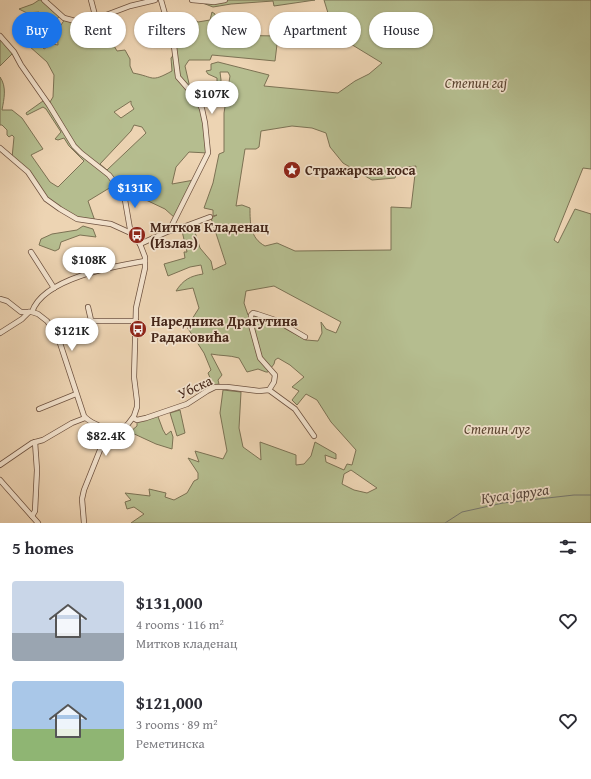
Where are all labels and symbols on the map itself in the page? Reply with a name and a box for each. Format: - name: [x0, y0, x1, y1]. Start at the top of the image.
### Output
- park label: Степин гај: [445, 73, 508, 93]
- pin: $107K: [184, 81, 240, 115]
- place icon: Стражарска коса: [282, 160, 302, 180]
- place label: Стражарска коса: [305, 160, 417, 180]
- pin: $131K: [107, 175, 163, 209]
- place label: Митков Кладенац (Излаз): [150, 217, 269, 253]
- bus stop icon: Митков Кладенац (Излаз): [127, 225, 147, 245]
- pin: $108K: [61, 247, 117, 281]
- place label: Наредника Драгутина Радаковића: [151, 311, 298, 347]
- pin: $121K: [44, 318, 100, 352]
- bus stop icon: Наредника Драгутина Радаковића: [128, 319, 148, 339]
- street label: Убска: [175, 370, 216, 404]
- park label: Степин луг: [464, 419, 530, 439]
- pin: $82.4K: [73, 423, 139, 457]
- water label: Куса јаруга: [480, 478, 550, 509]

